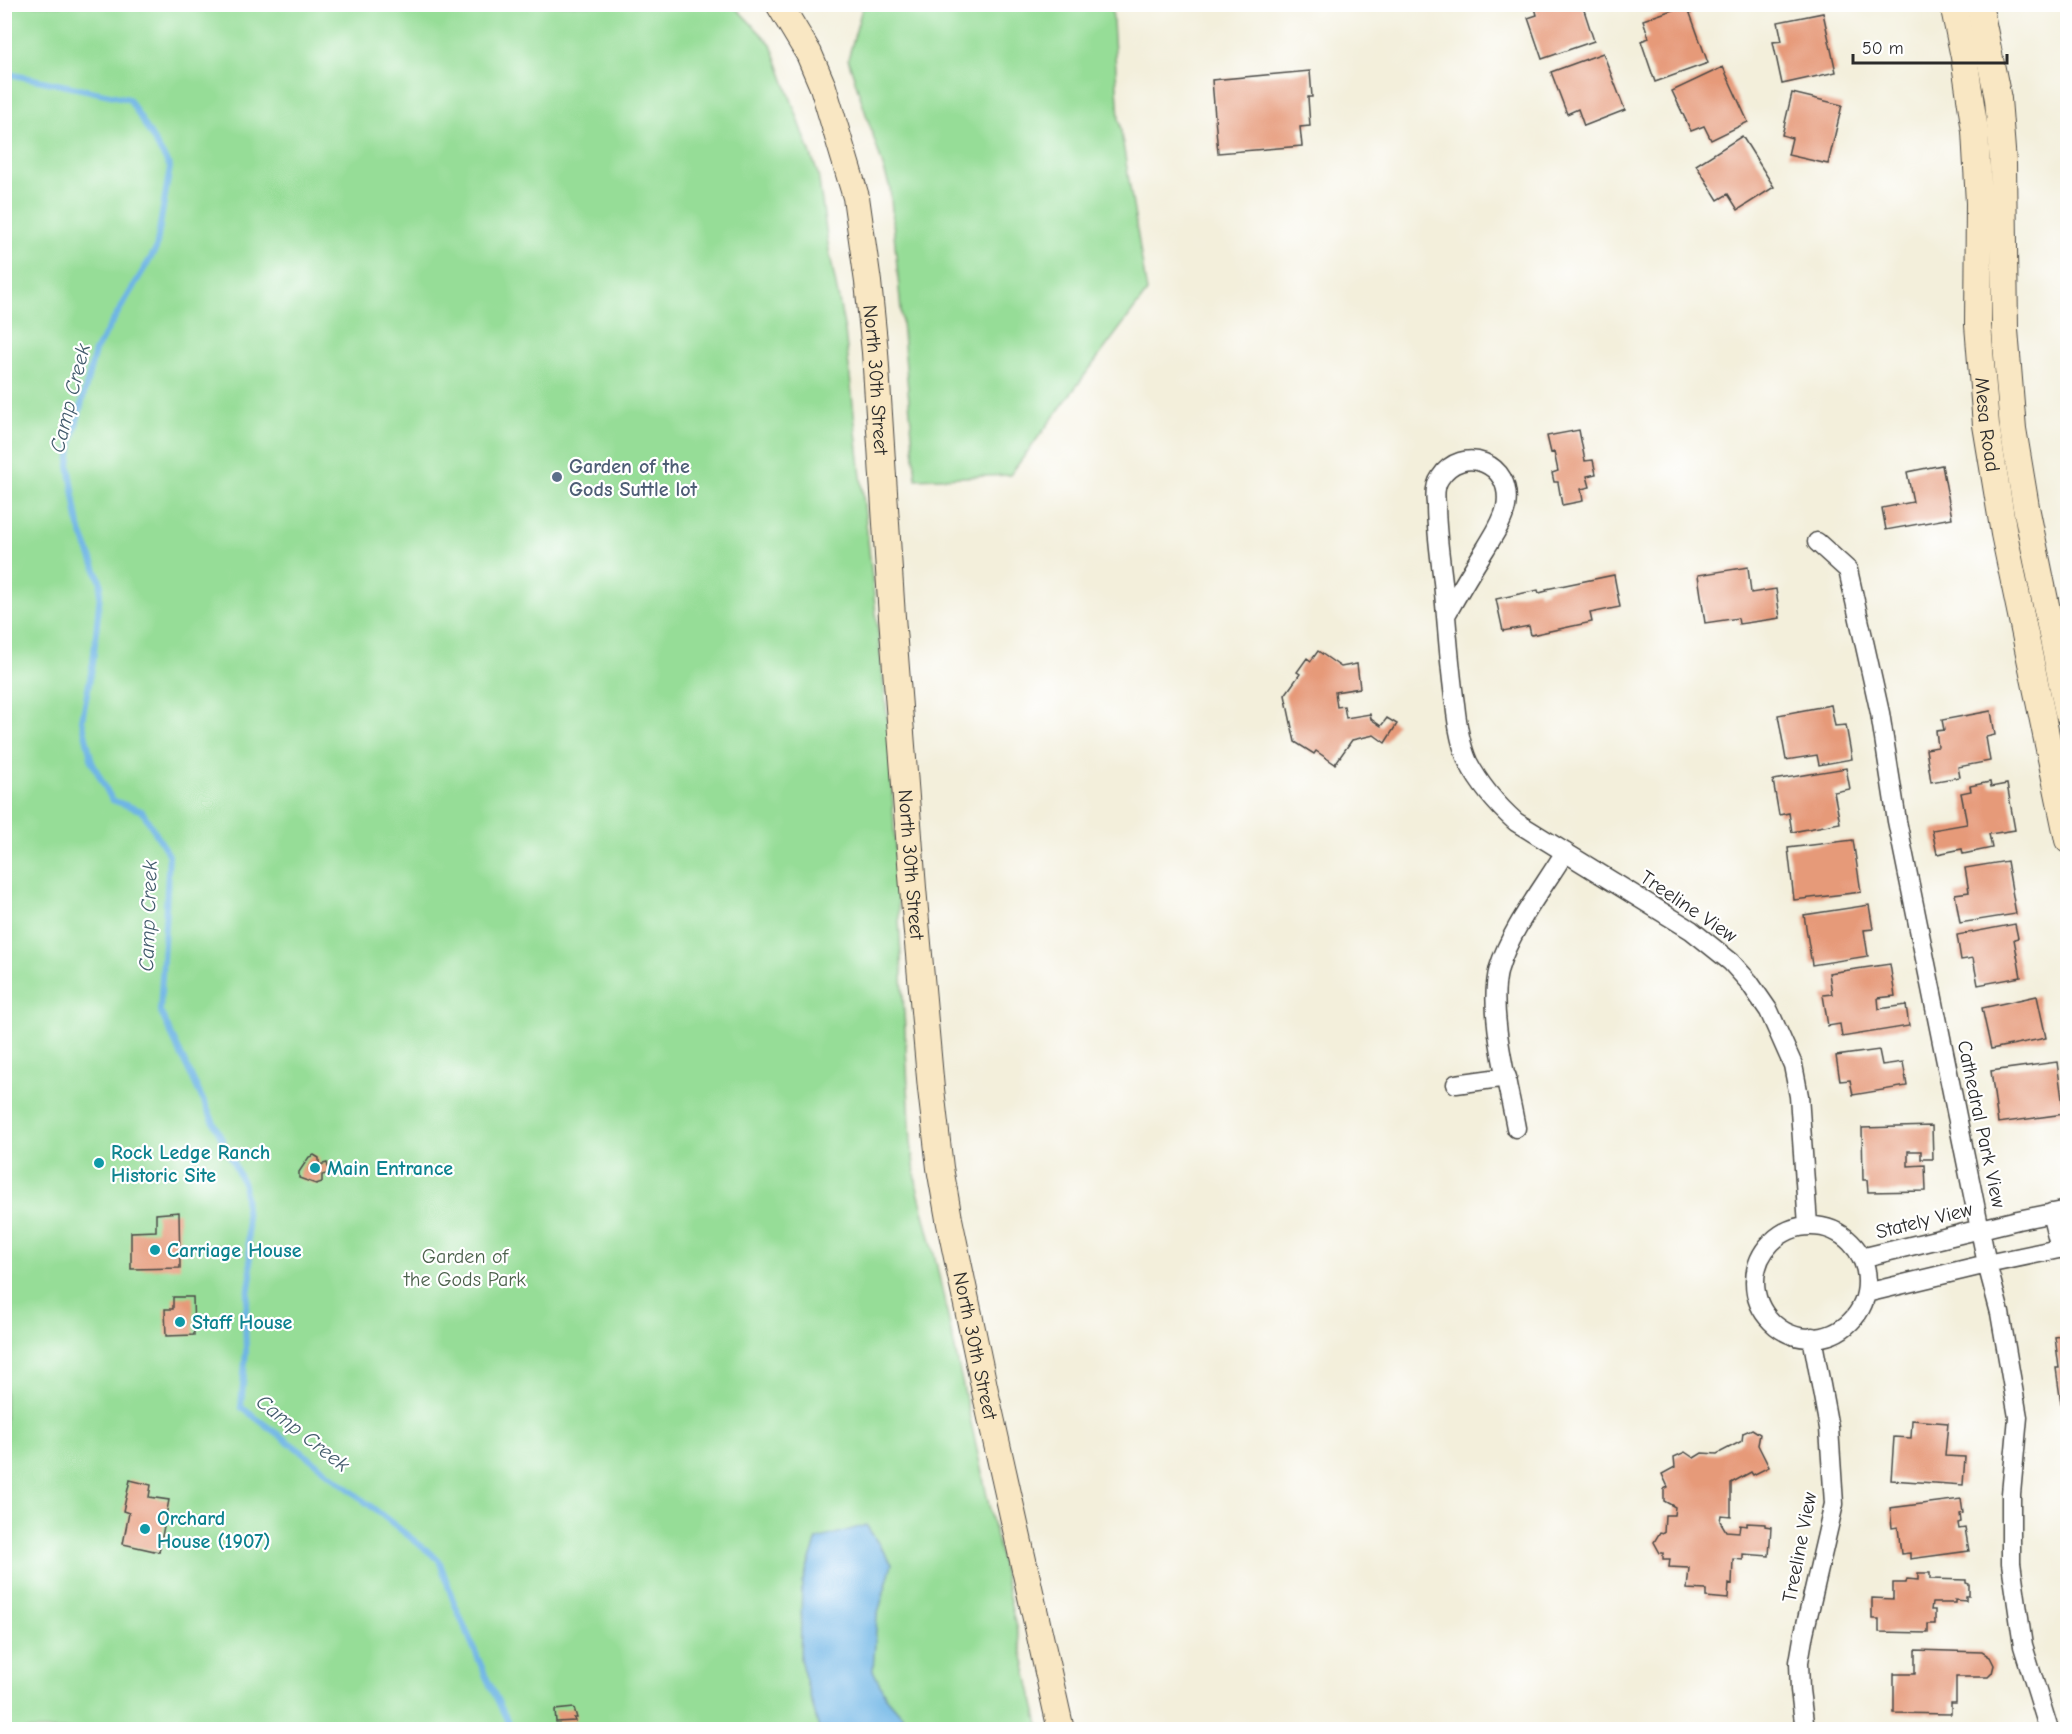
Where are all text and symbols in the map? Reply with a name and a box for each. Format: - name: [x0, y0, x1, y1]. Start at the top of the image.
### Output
- scale bar: [1853, 27, 2008, 65]
- text: 50 m: [1862, 38, 1904, 59]
- street label: North 30th Street: [858, 304, 893, 457]
- water label: Camp Creek: [45, 340, 95, 455]
- street label: Mesa Road: [1970, 376, 2005, 474]
- place label: Garden of the Gods Suttle lot: [569, 455, 698, 501]
- marker: Garden of the Gods Suttle lot: [550, 470, 564, 484]
- street label: North 30th Street: [893, 789, 929, 942]
- water label: Camp Creek: [134, 859, 162, 972]
- street label: Treeline View: [1636, 866, 1742, 947]
- street label: Cathedral Park View: [1953, 1038, 2011, 1210]
- place label: Rock Ledge Ranch Historic Site: [111, 1141, 270, 1187]
- marker: Rock Ledge Ranch Historic Site: [92, 1156, 106, 1170]
- place label: Main Entrance: [327, 1157, 453, 1180]
- marker: Main Entrance: [308, 1161, 322, 1175]
- street label: Stately View: [1873, 1197, 1975, 1244]
- place label: Carriage House: [167, 1239, 302, 1262]
- marker: Carriage House: [148, 1243, 162, 1257]
- park label: Garden of the Gods Park: [403, 1245, 526, 1291]
- street label: North 30th Street: [948, 1270, 1002, 1423]
- place label: Staff House: [192, 1311, 293, 1334]
- marker: Staff House: [173, 1315, 187, 1329]
- water label: Camp Creek: [252, 1389, 355, 1477]
- street label: Treeline View: [1778, 1490, 1821, 1604]
- place label: Orchard House (1907): [157, 1507, 270, 1553]
- marker: Orchard House (1907): [138, 1522, 152, 1536]

